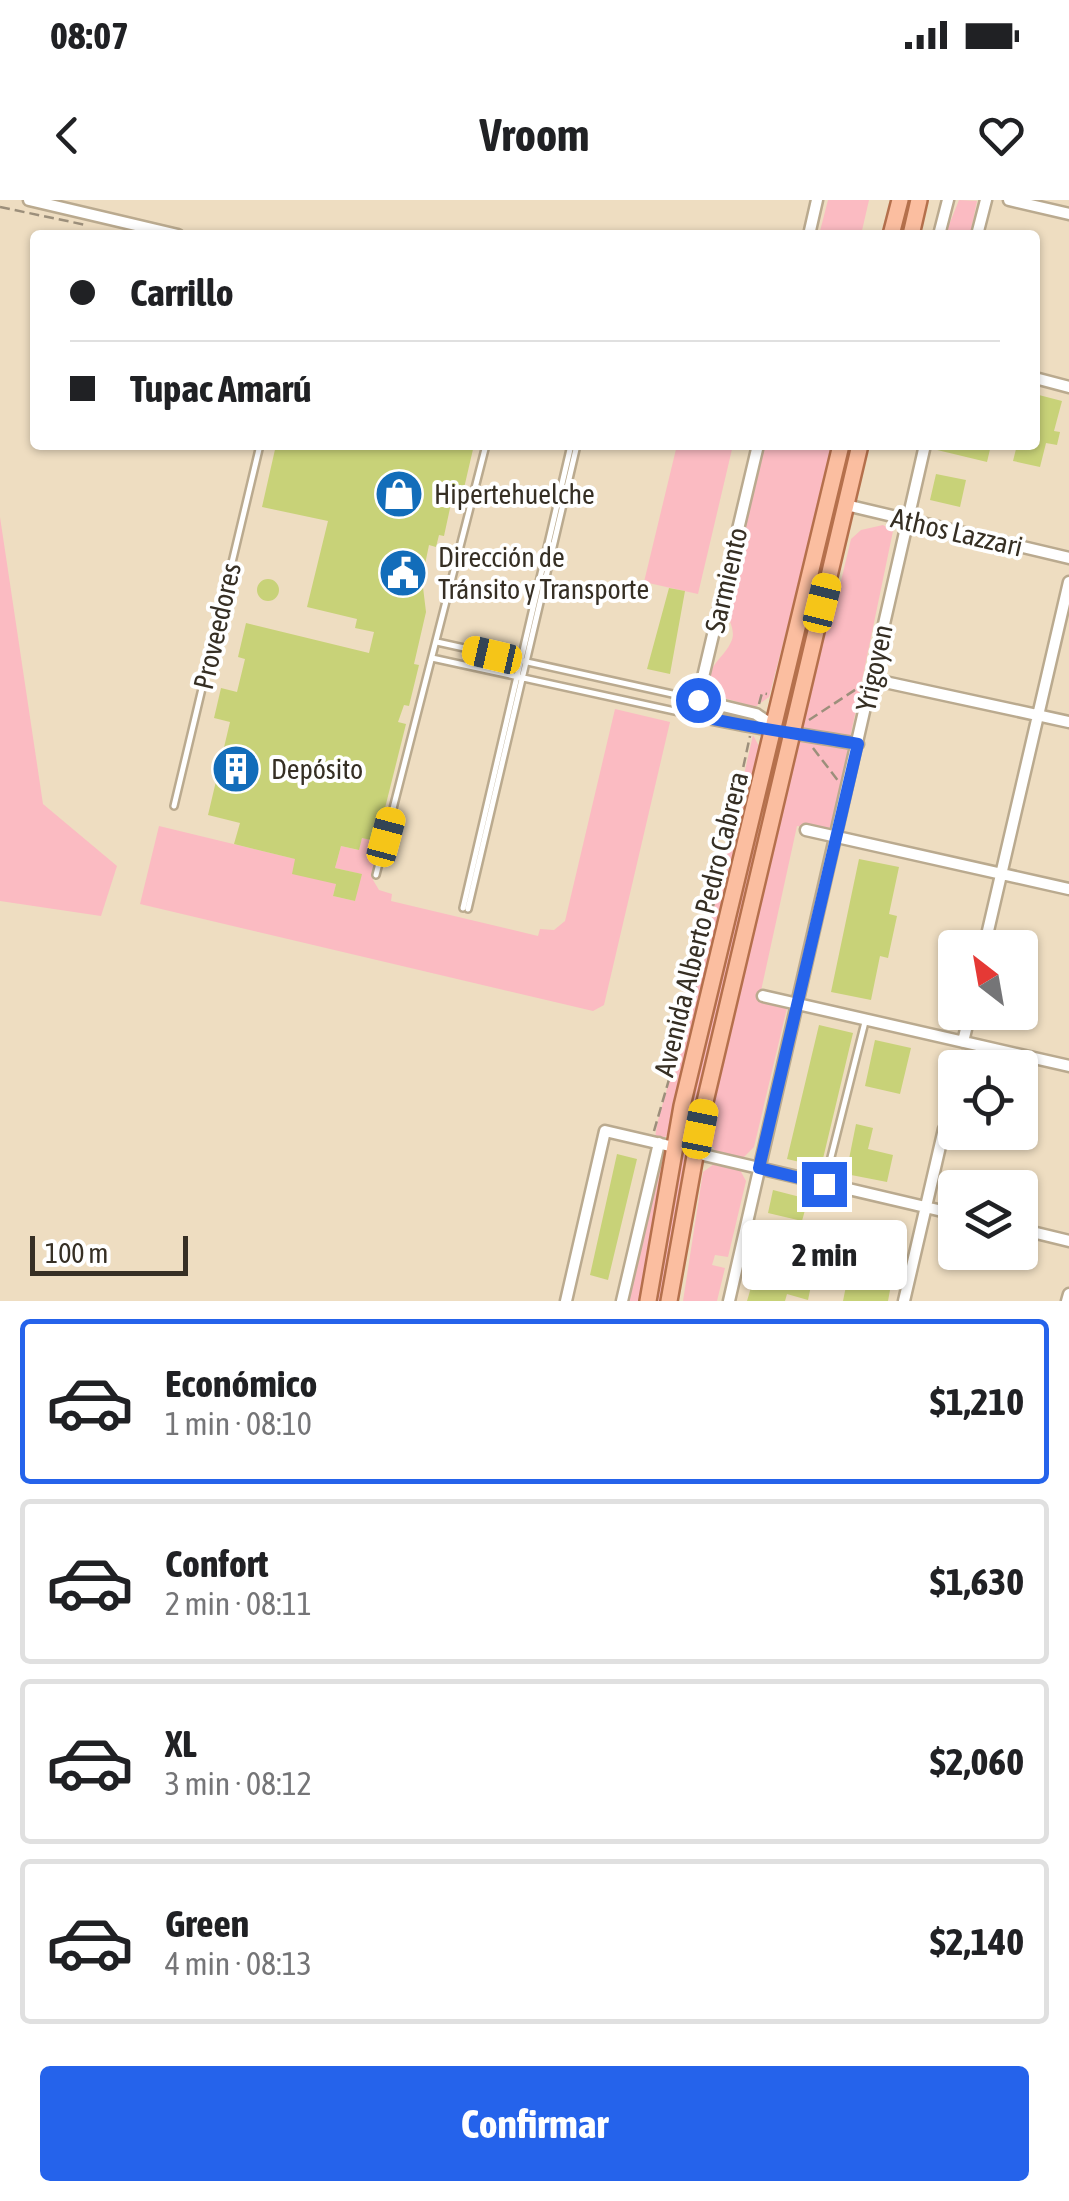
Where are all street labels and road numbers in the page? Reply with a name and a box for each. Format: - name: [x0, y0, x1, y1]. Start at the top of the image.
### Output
- street label: Athos Lazzari: [888, 501, 1026, 563]
- street label: Sarmiento: [698, 524, 754, 636]
- street label: Proveedores: [187, 560, 247, 692]
- street label: Yrigoyen: [849, 622, 899, 714]
- street label: Avenida Alberto Pedro Cabrera: [648, 768, 754, 1080]

